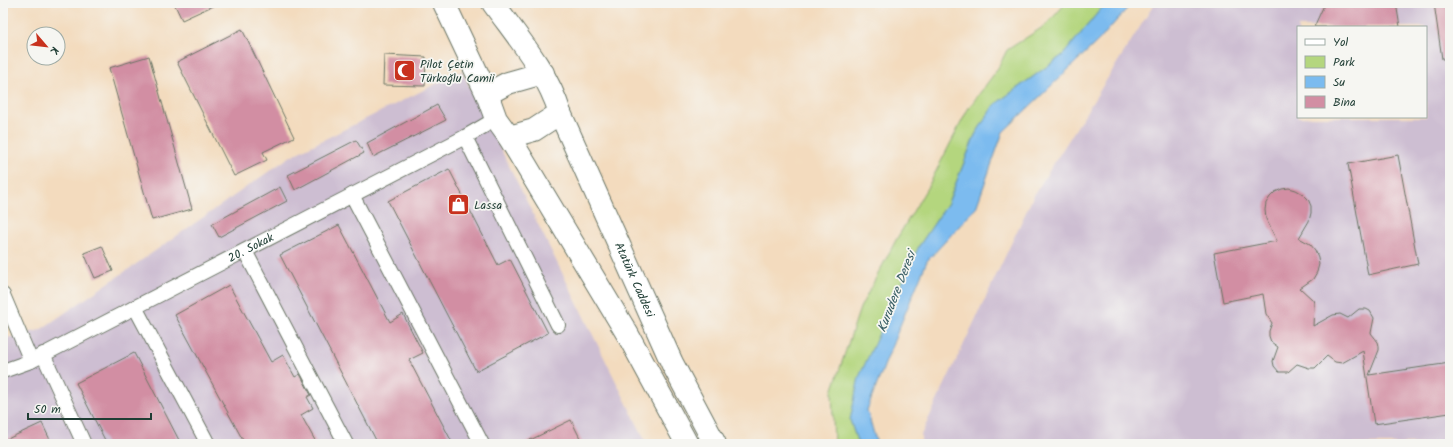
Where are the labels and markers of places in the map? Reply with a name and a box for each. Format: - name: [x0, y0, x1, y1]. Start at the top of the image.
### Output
- place label: Pilot Çetin Türkoğlu Camii: [420, 55, 496, 88]
- mosque icon: Pilot Çetin Türkoğlu Camii: [391, 58, 417, 84]
- shop icon: Lassa: [445, 192, 471, 218]
- place label: Lassa: [474, 196, 502, 215]

